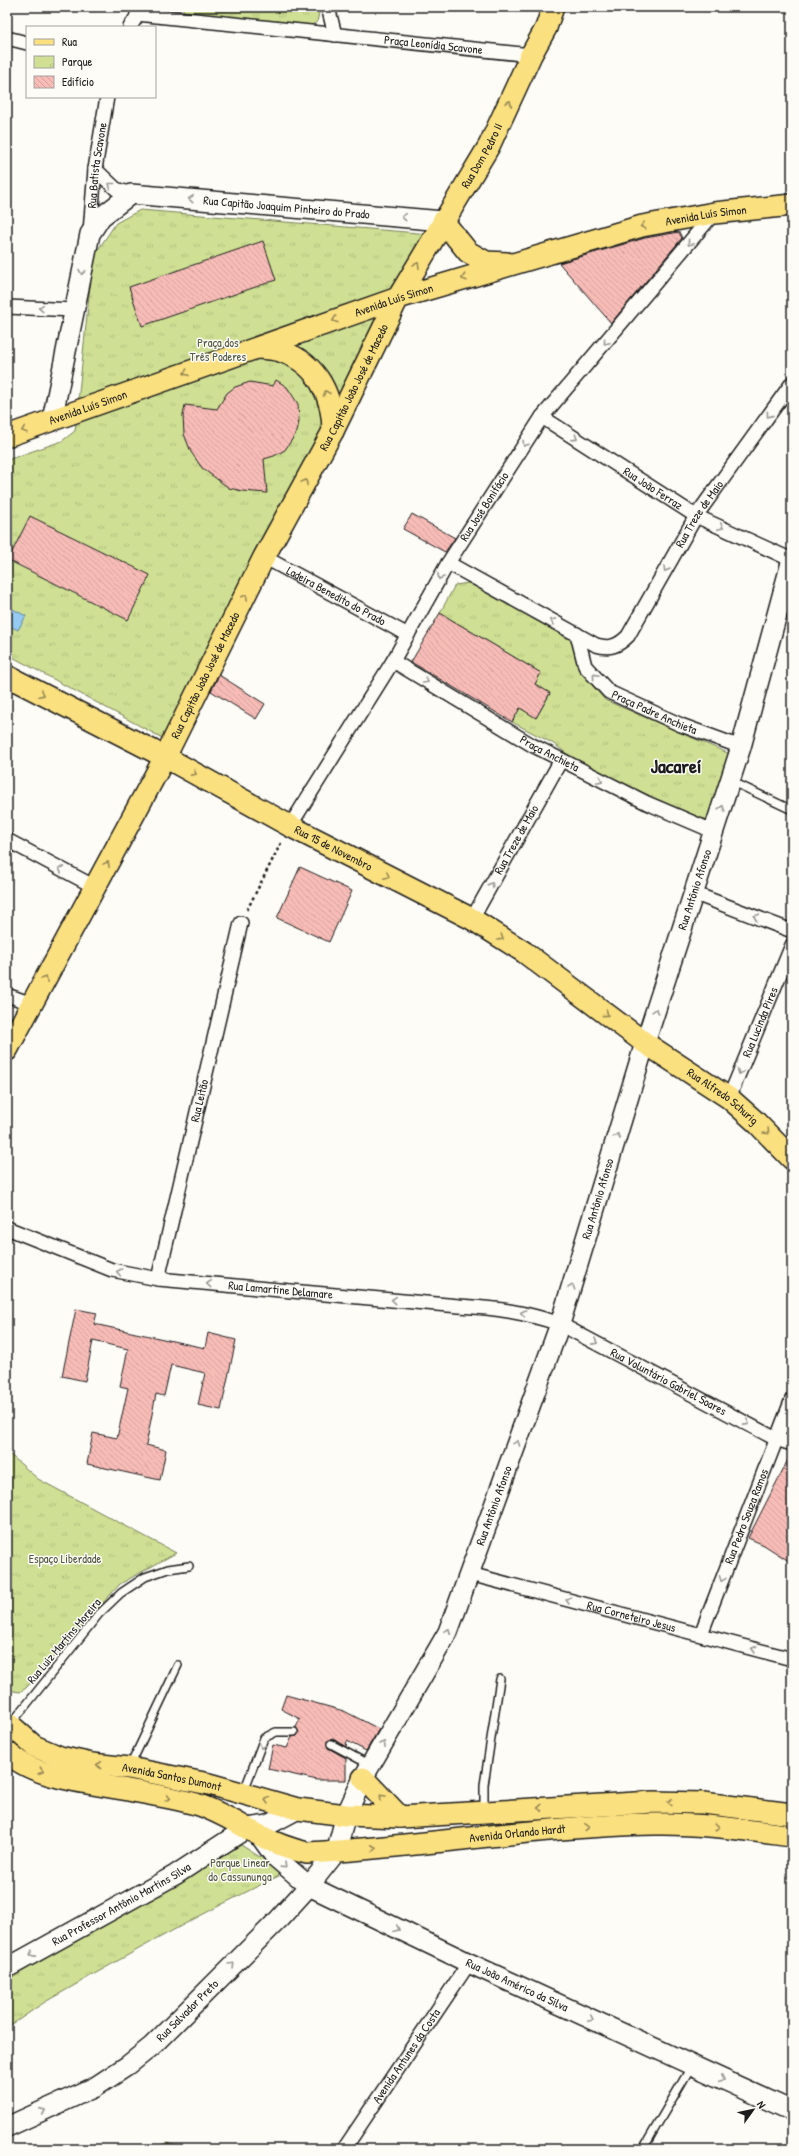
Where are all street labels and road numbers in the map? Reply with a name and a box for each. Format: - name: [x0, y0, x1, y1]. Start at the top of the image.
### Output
- street label: Praça Leonídia Scavone: [383, 31, 484, 58]
- street label: Rua Dom Pedro II: [457, 120, 506, 191]
- street label: Rua Batista Scavone: [83, 121, 111, 209]
- street label: Rua Capitão Joaquim Pinheiro do Prado: [203, 191, 371, 223]
- street label: Avenida Luís Simon: [664, 201, 747, 230]
- street label: Avenida Luís Simon: [352, 279, 435, 321]
- street label: Rua Capitão João José de Macedo: [315, 321, 392, 454]
- street label: Avenida Luís Simon: [47, 385, 129, 429]
- street label: Rua João Ferraz: [620, 462, 686, 513]
- street label: Rua José Bonifácio: [455, 468, 513, 544]
- street label: Rua Treze de Maio: [671, 476, 727, 550]
- street label: Ladeira Benedito do Prado: [284, 562, 389, 630]
- street label: Rua Capitão João José de Macedo: [166, 609, 244, 741]
- street label: Praça Padre Anchieta: [609, 685, 700, 738]
- street label: Praça Anchieta: [517, 731, 583, 776]
- street label: Rua Treze de Maio: [490, 801, 542, 877]
- street label: Rua 15 de Novembro: [292, 821, 376, 875]
- street label: Rua Antônio Afonso: [673, 847, 715, 932]
- street label: Rua Lucinda Pires: [738, 984, 782, 1060]
- street label: Rua Alfredo Schurig: [684, 1064, 762, 1128]
- street label: Rua Leitão: [186, 1077, 212, 1124]
- street label: Rua Antônio Afonso: [577, 1156, 618, 1241]
- street label: Rua Lamartine Delamare: [228, 1276, 334, 1303]
- street label: Rua Voluntário Gabriel Soares: [608, 1343, 730, 1419]
- street label: Rua Antônio Afonso: [471, 1463, 516, 1548]
- street label: Rua Pedro Souza Ramos: [720, 1466, 772, 1566]
- street label: Rua Luiz Martins Moreira: [23, 1594, 105, 1687]
- street label: Rua Corneteiro Jesus: [585, 1596, 678, 1636]
- street label: Avenida Santos Dumont: [121, 1758, 224, 1795]
- street label: Avenida Orlando Hardt: [468, 1820, 567, 1846]
- street label: Rua Professor Antônio Martins Silva: [49, 1858, 194, 1950]
- street label: Rua João Américo da Silva: [463, 1954, 572, 2016]
- street label: Rua Salvador Preto: [152, 1975, 222, 2045]
- street label: Avenida Antunes da Costa: [368, 2005, 444, 2106]

